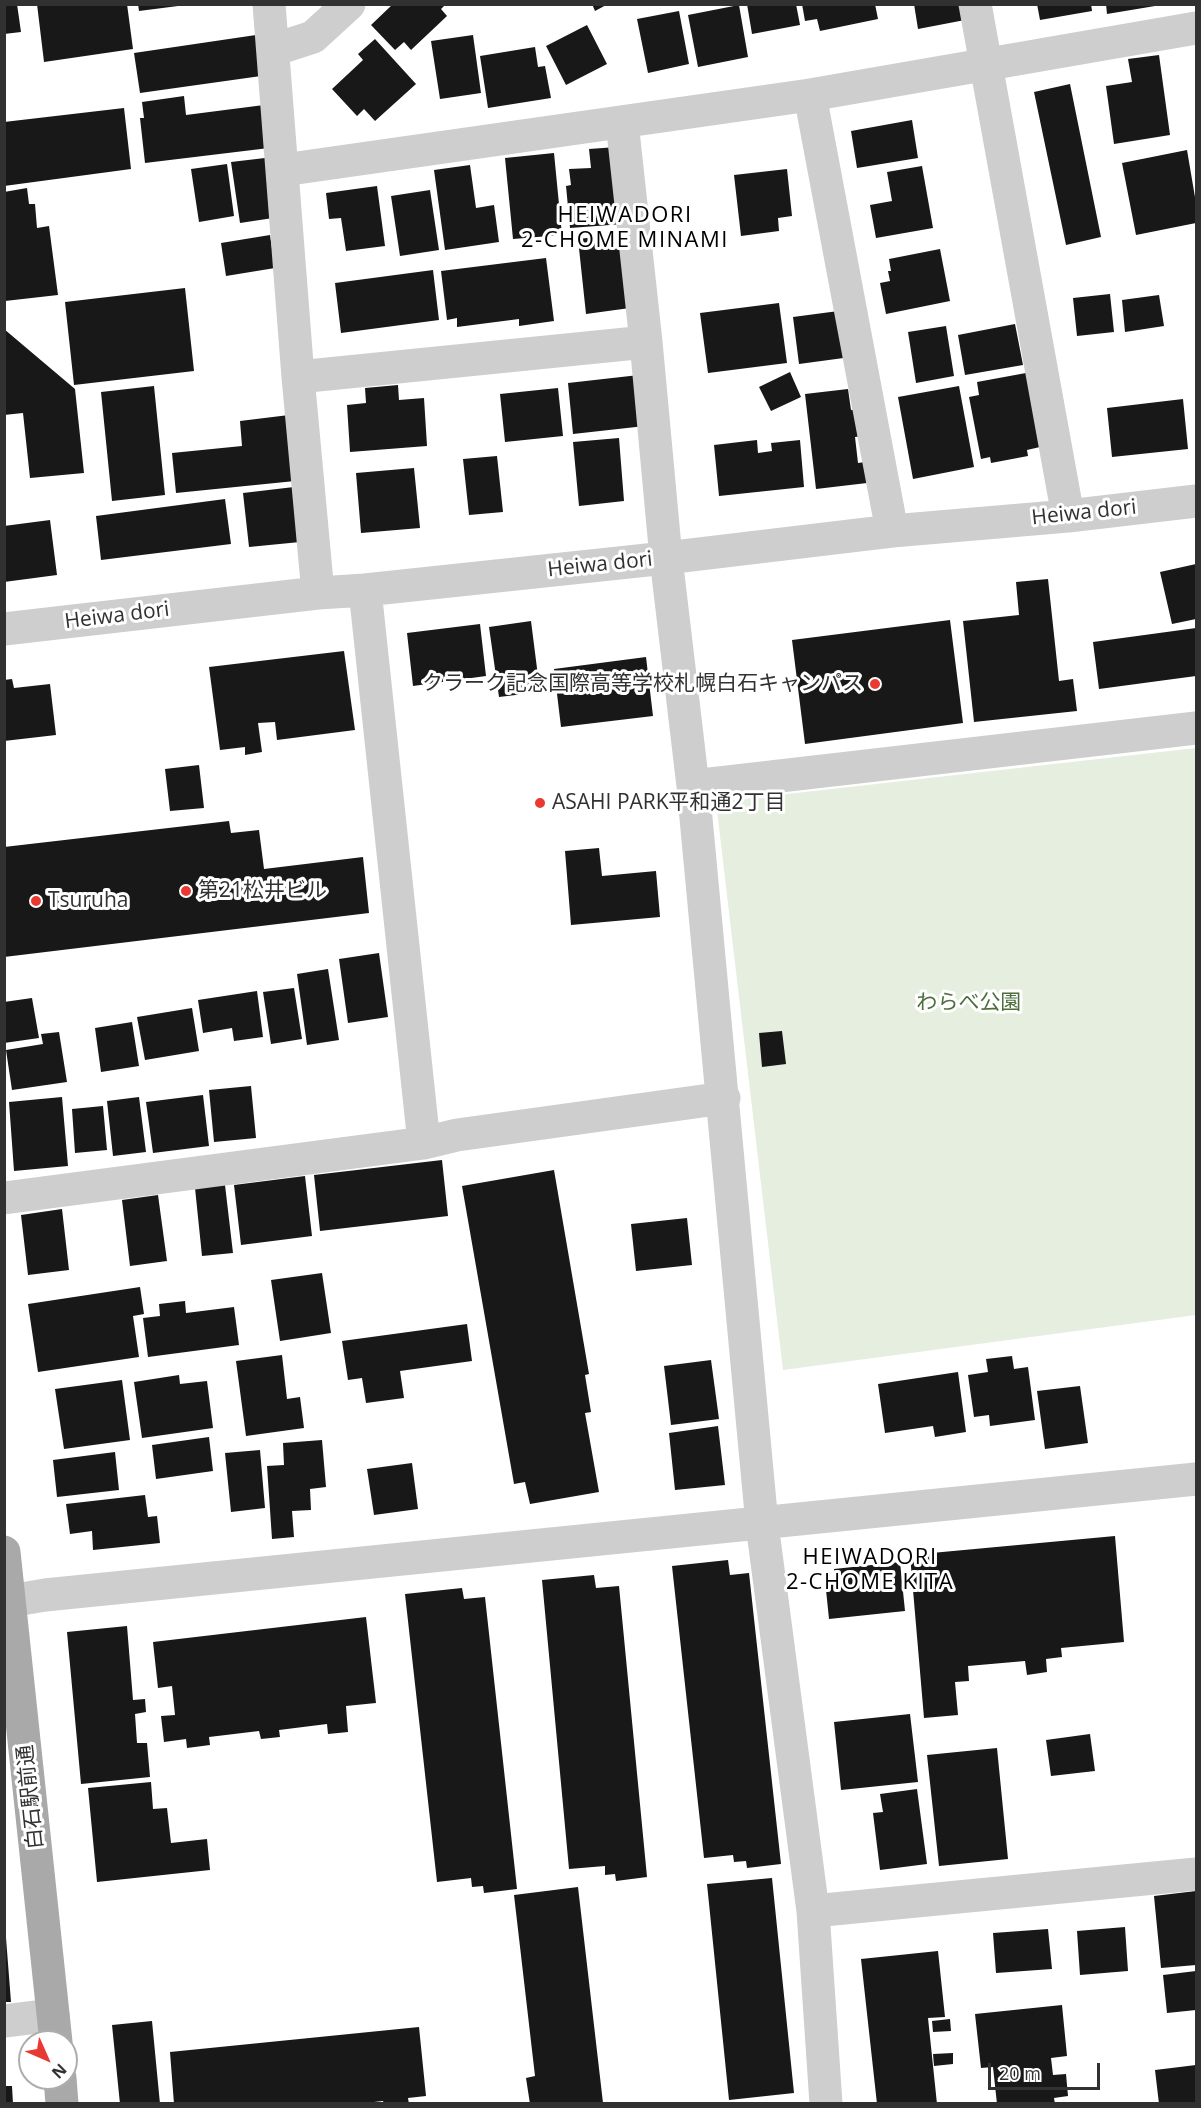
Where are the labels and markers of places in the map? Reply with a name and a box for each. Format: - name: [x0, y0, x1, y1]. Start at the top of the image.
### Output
- place label: クラーク記念国際高等学校札幌白石キャンパス: [422, 671, 863, 697]
- marker: クラーク記念国際高等学校札幌白石キャンパス: [868, 677, 882, 691]
- place label: ASAHI PARK平和通2丁目: [552, 790, 786, 816]
- marker: ASAHI PARK平和通2丁目: [533, 796, 547, 810]
- place label: 第21松井ビル: [198, 878, 327, 904]
- marker: 第21松井ビル: [179, 884, 193, 898]
- place label: Tsuruha: [48, 888, 128, 914]
- marker: Tsuruha: [29, 894, 43, 908]

